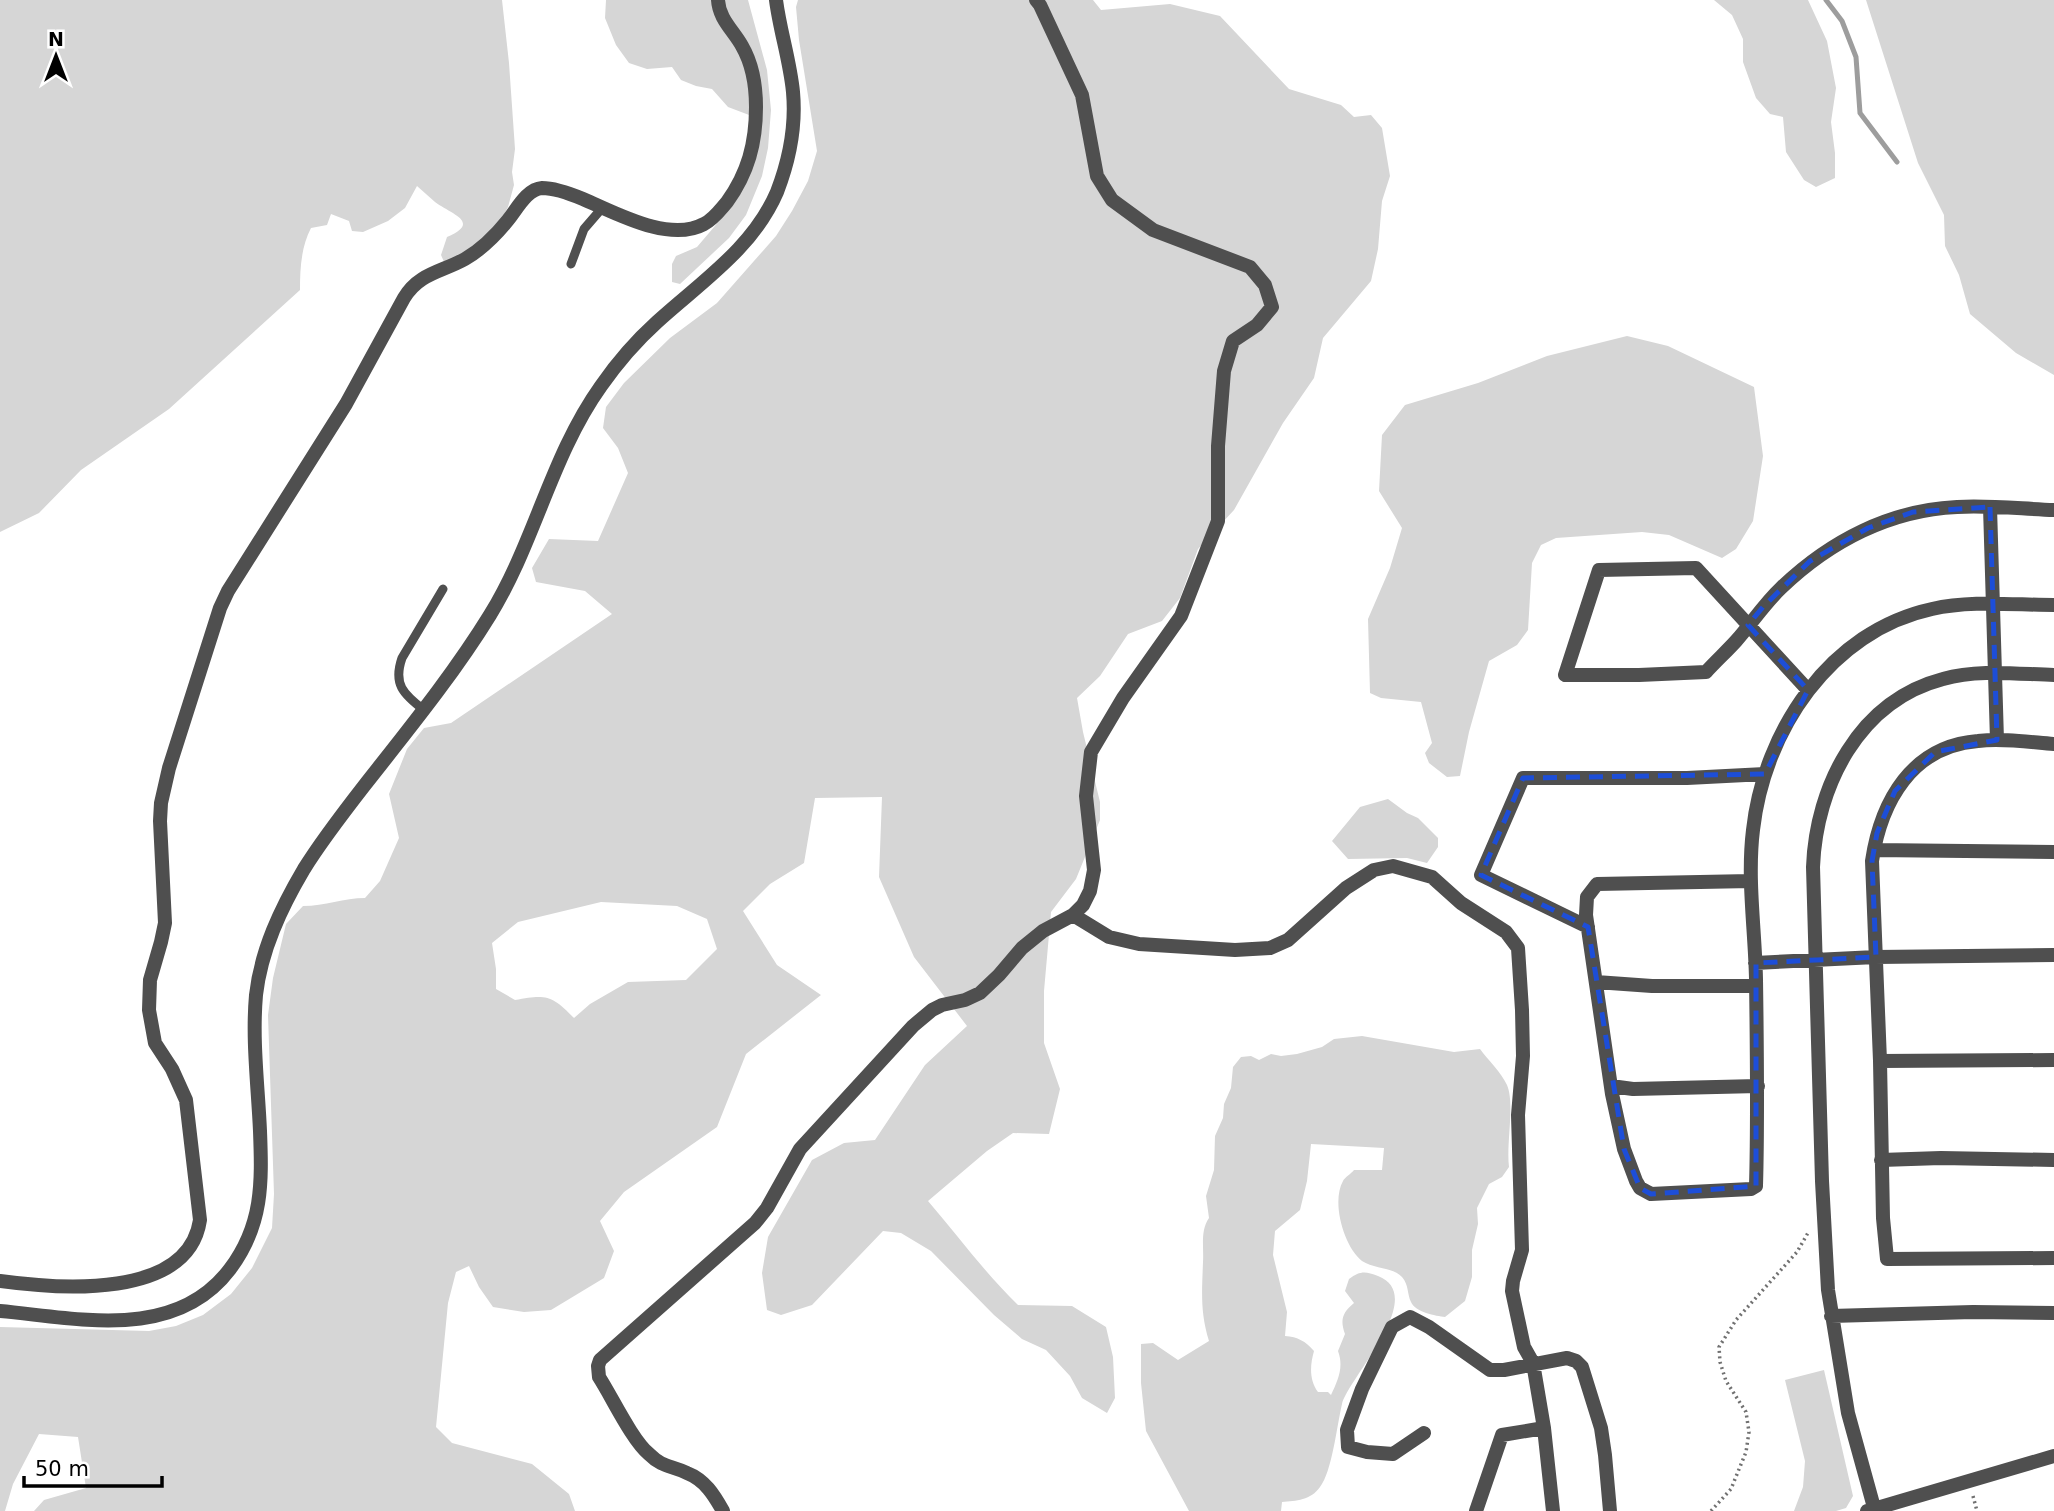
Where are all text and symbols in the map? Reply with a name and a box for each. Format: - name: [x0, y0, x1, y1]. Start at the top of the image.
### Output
- north arrow: [21, 21, 91, 91]
- text: N: [48, 28, 64, 50]
- scale bar: [24, 1444, 163, 1488]
- text: 50 m: [35, 1457, 89, 1481]

